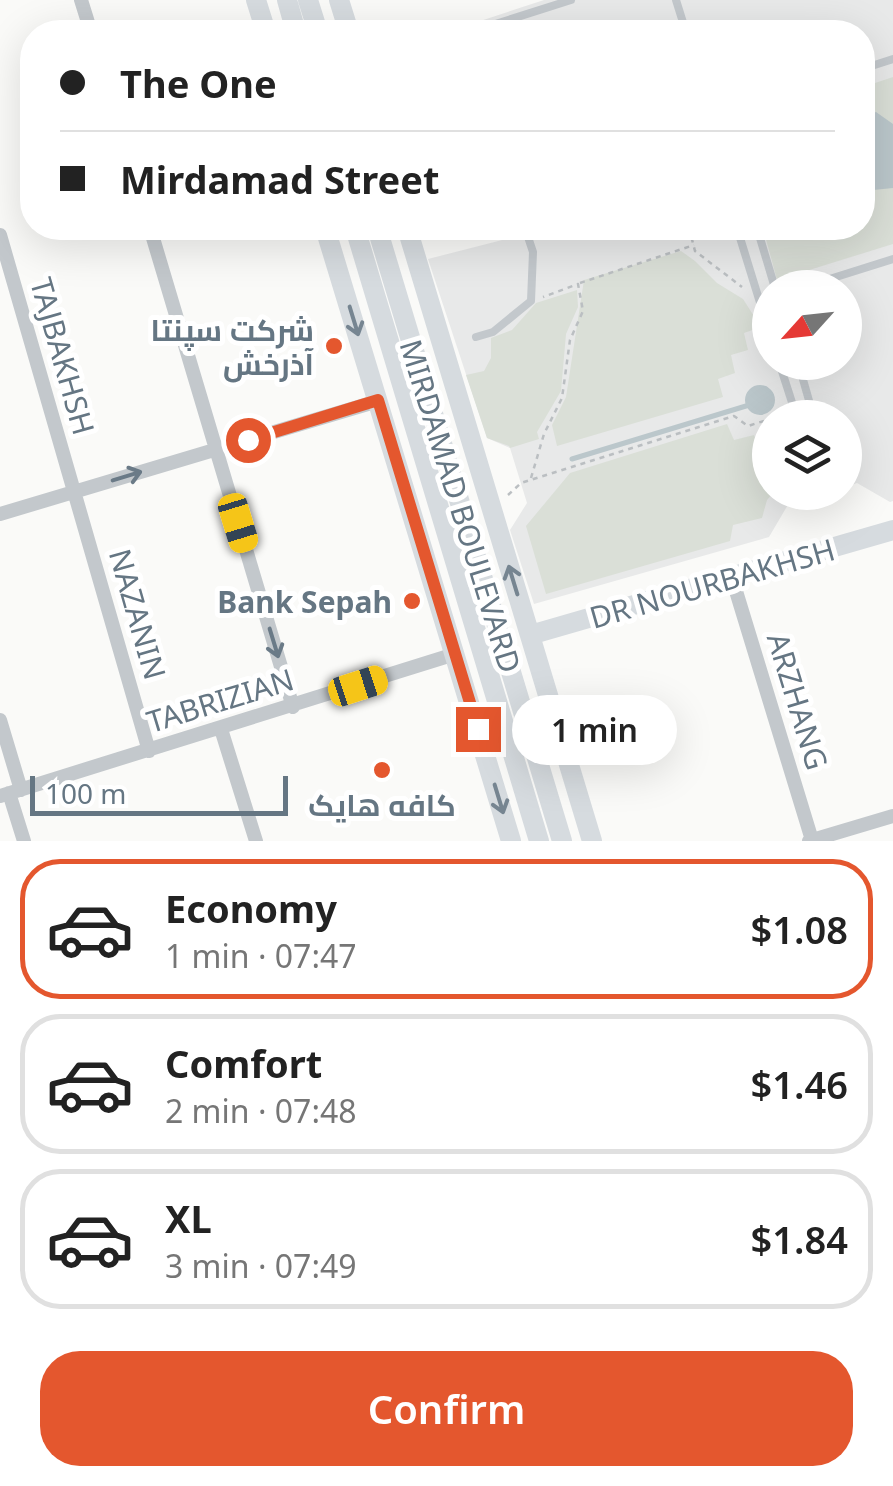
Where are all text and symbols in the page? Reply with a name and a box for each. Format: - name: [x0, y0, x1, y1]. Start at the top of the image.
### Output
- text: The One: [120, 57, 277, 109]
- text: Mirdamad Street: [120, 153, 439, 205]
- north arrow: [752, 270, 862, 380]
- map controls: [752, 270, 862, 510]
- street label: TAJBAKHSH: [21, 273, 105, 439]
- one-way arrow: [346, 305, 364, 336]
- place label: شرکت سپنتا آذرخش: [150, 309, 315, 384]
- street label: MIRDAMAD BOULEVARD: [391, 334, 531, 678]
- marker: شرکت سپنتا آذرخش: [323, 335, 345, 357]
- button: layers: [752, 400, 862, 510]
- route start: [226, 418, 271, 463]
- one-way arrow: [111, 466, 142, 484]
- car: [215, 490, 261, 556]
- street label: DR NOURBAKHSH: [585, 528, 839, 638]
- street label: NAZANIN: [100, 544, 176, 684]
- one-way arrow: [503, 565, 521, 596]
- place label: Bank Sepah: [217, 581, 392, 622]
- marker: Bank Sepah: [401, 590, 423, 612]
- one-way arrow: [266, 627, 284, 658]
- street label: ARZHANG: [758, 628, 838, 774]
- street label: TABRIZIAN: [142, 658, 298, 742]
- car: [325, 662, 391, 710]
- callout: 1 min: [513, 694, 678, 764]
- route end: [456, 707, 501, 752]
- text: 1 min: [551, 708, 638, 751]
- marker: کافه هایک: [371, 759, 393, 781]
- scale bar: [30, 771, 288, 816]
- text: 100 m: [45, 774, 127, 812]
- one-way arrow: [491, 783, 509, 815]
- place label: کافه هایک: [308, 784, 456, 825]
- text: Economy: [165, 882, 337, 934]
- icon: car: [45, 884, 135, 974]
- text: $1.08: [751, 903, 848, 955]
- text: 1 min · 07:47: [165, 934, 357, 977]
- text: Comfort: [165, 1037, 322, 1089]
- icon: car: [45, 1039, 135, 1129]
- text: $1.46: [751, 1058, 848, 1110]
- text: 2 min · 07:48: [165, 1089, 357, 1132]
- text: XL: [165, 1192, 212, 1244]
- icon: car: [45, 1194, 135, 1284]
- text: $1.84: [751, 1213, 848, 1265]
- text: 3 min · 07:49: [165, 1244, 357, 1287]
- button: Confirm: [40, 1351, 853, 1466]

